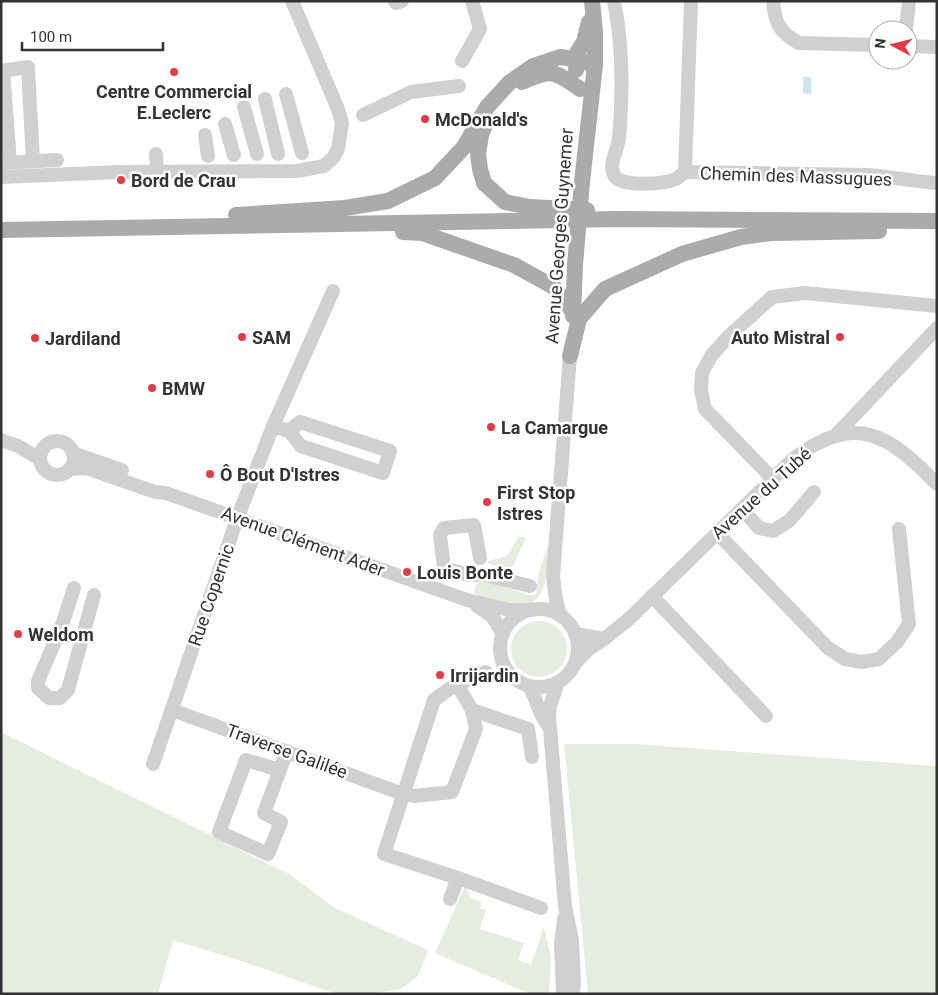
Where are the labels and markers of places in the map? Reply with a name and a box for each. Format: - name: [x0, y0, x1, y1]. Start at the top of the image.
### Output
- marker: Centre Commercial E.Leclerc: [168, 66, 180, 78]
- place label: Centre Commercial E.Leclerc: [96, 81, 252, 123]
- place label: McDonald's: [435, 109, 528, 130]
- marker: McDonald's: [419, 113, 431, 125]
- place label: Bord de Crau: [131, 170, 236, 191]
- marker: Bord de Crau: [115, 174, 127, 186]
- place label: SAM: [252, 327, 291, 348]
- place label: Auto Mistral: [731, 327, 830, 348]
- place label: Jardiland: [45, 328, 121, 349]
- marker: SAM: [236, 331, 248, 343]
- marker: Auto Mistral: [834, 331, 846, 343]
- marker: Jardiland: [29, 332, 41, 344]
- place label: BMW: [162, 378, 205, 399]
- marker: BMW: [146, 382, 158, 394]
- place label: La Camargue: [501, 417, 608, 438]
- marker: La Camargue: [485, 421, 497, 433]
- place label: Ô Bout D'Istres: [220, 464, 340, 485]
- marker: Ô Bout D'Istres: [204, 468, 216, 480]
- place label: First Stop Istres: [497, 482, 575, 524]
- marker: First Stop Istres: [481, 496, 493, 508]
- place label: Louis Bonte: [417, 562, 513, 583]
- marker: Louis Bonte: [401, 566, 413, 578]
- place label: Weldom: [28, 624, 94, 645]
- marker: Weldom: [12, 628, 24, 640]
- place label: Irrijardin: [450, 665, 519, 686]
- marker: Irrijardin: [434, 669, 446, 681]

